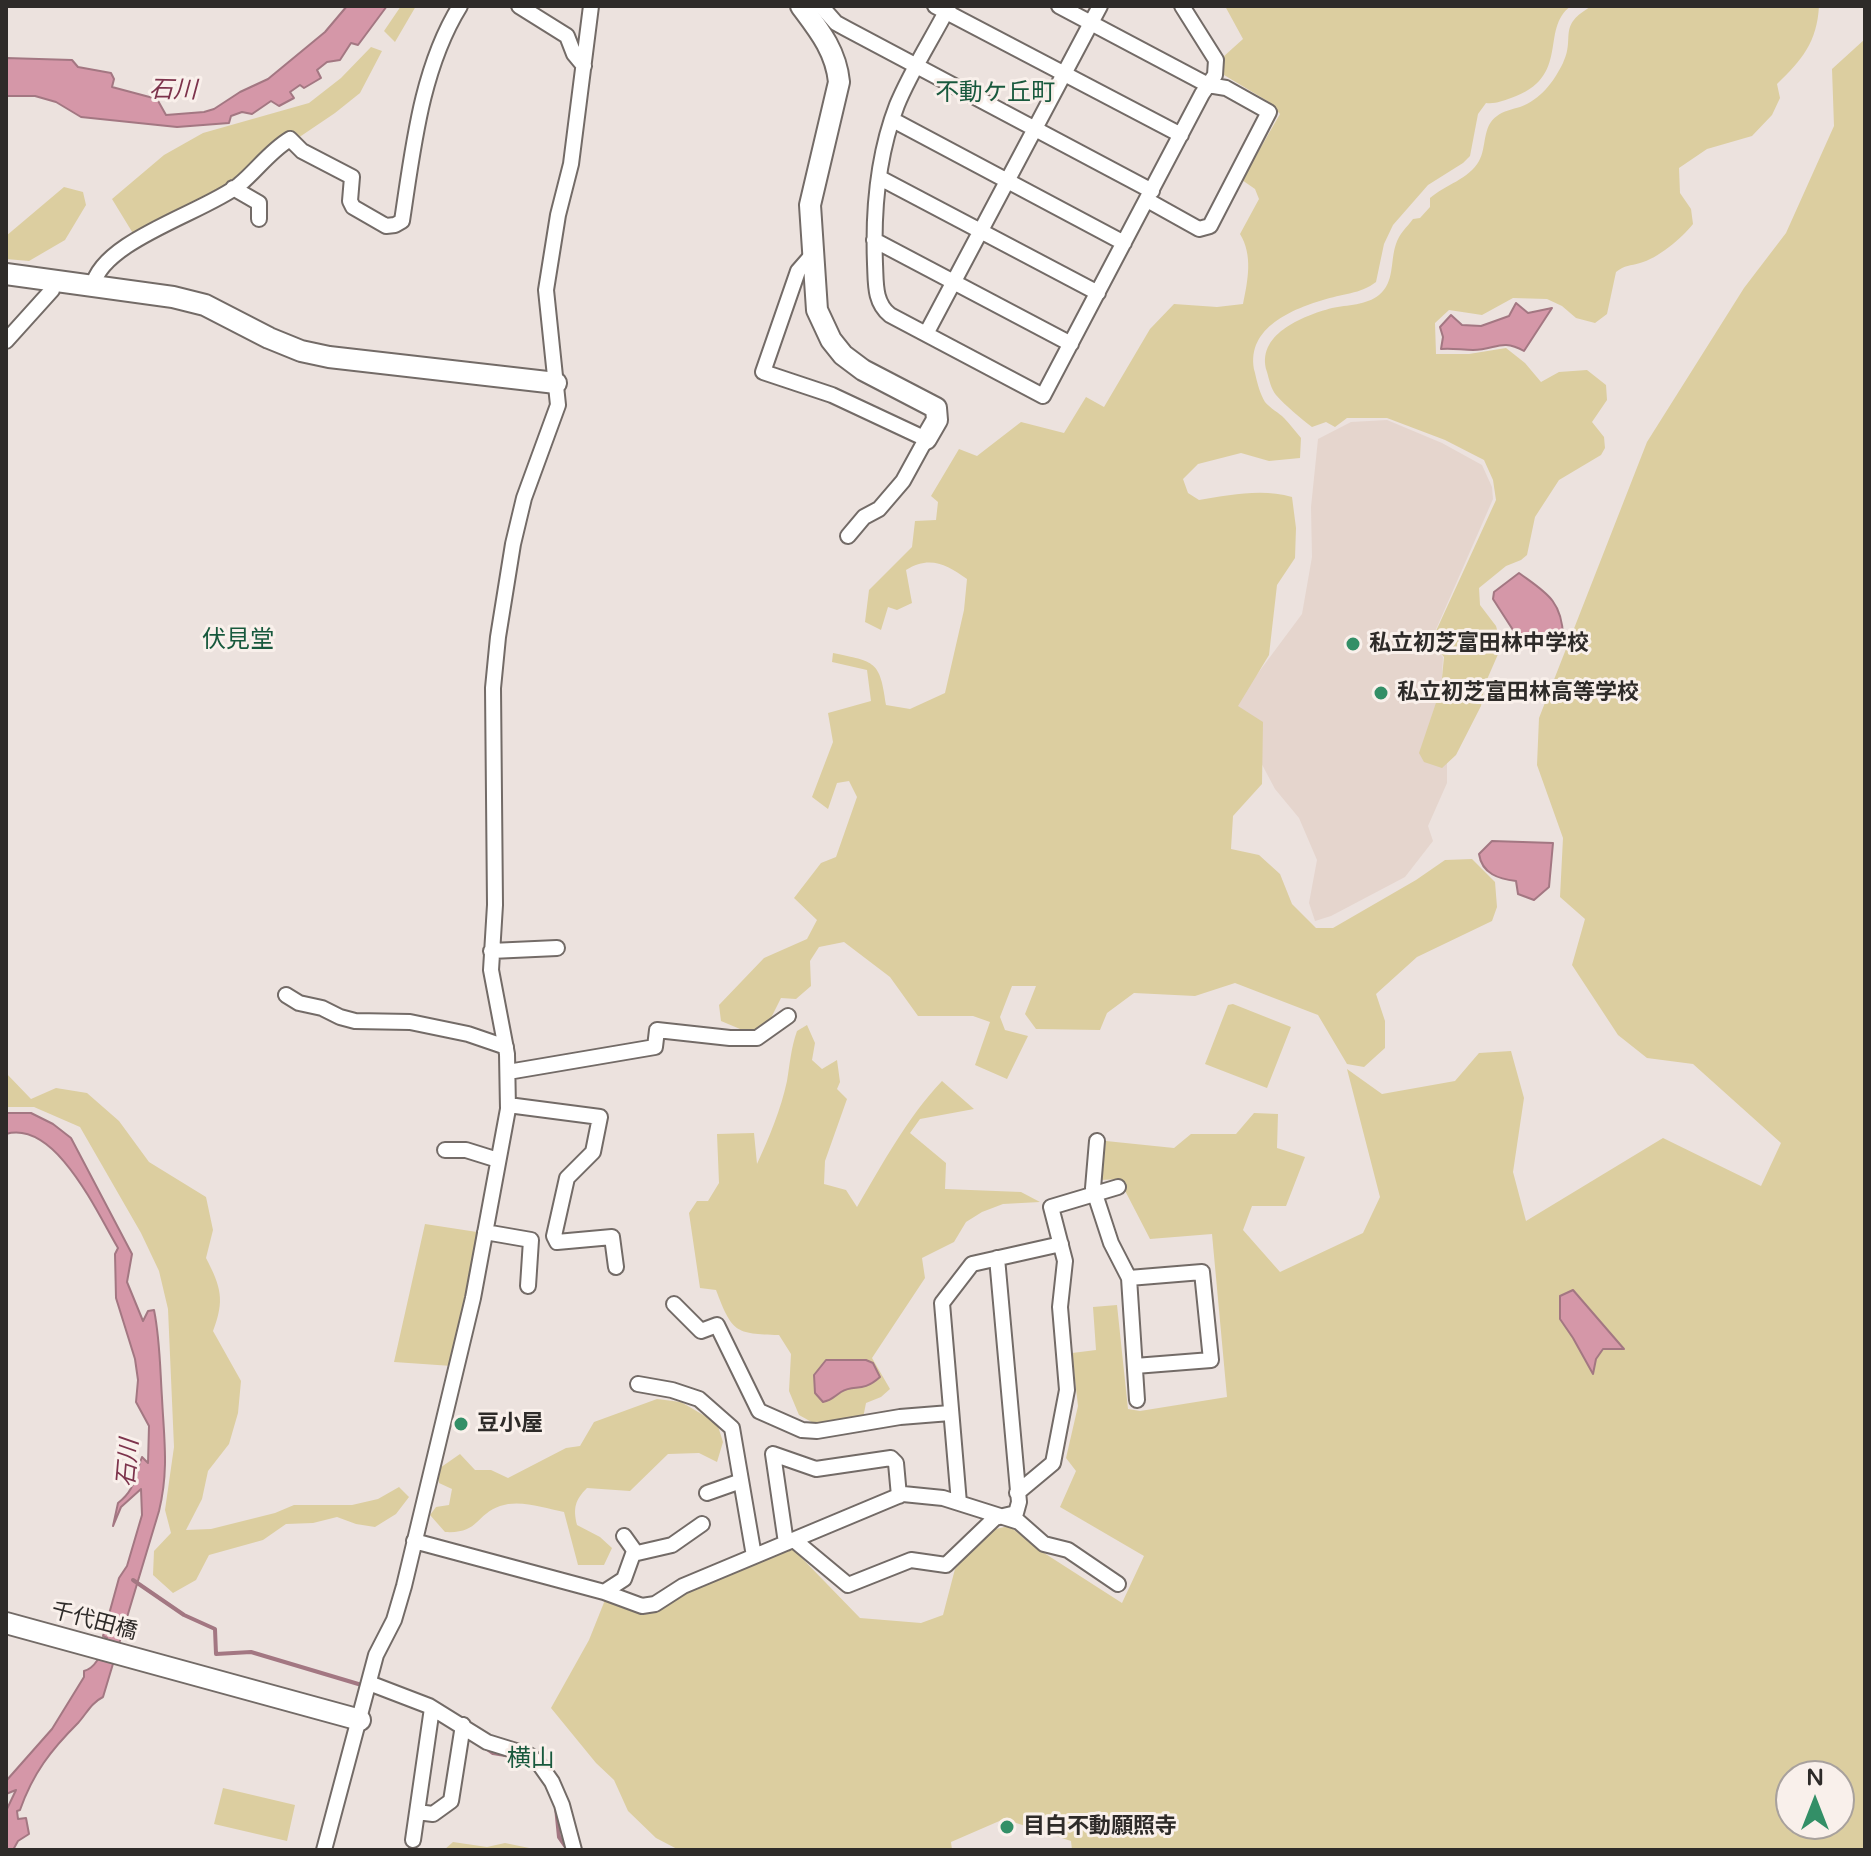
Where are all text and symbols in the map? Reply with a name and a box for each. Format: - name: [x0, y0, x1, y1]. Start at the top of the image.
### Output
- water label: 石川: [149, 76, 197, 106]
- district label: 不動ケ丘町: [935, 80, 1055, 108]
- district label: 伏見堂: [202, 627, 274, 655]
- place label: 私立初芝富田林中学校: [1369, 631, 1589, 657]
- marker: 私立初芝富田林中学校: [1344, 635, 1362, 653]
- place label: 私立初芝富田林高等学校: [1397, 680, 1639, 706]
- marker: 私立初芝富田林高等学校: [1372, 684, 1390, 702]
- place label: 豆小屋: [477, 1411, 543, 1437]
- marker: 豆小屋: [452, 1415, 470, 1433]
- water label: 石川: [113, 1438, 145, 1488]
- street label: 千代田橋: [48, 1598, 140, 1646]
- district label: 横山: [507, 1746, 555, 1774]
- north arrow: [1775, 1760, 1855, 1840]
- text: N: [1806, 1765, 1824, 1791]
- place label: 目白不動願照寺: [1023, 1814, 1177, 1840]
- marker: 目白不動願照寺: [998, 1818, 1016, 1836]

